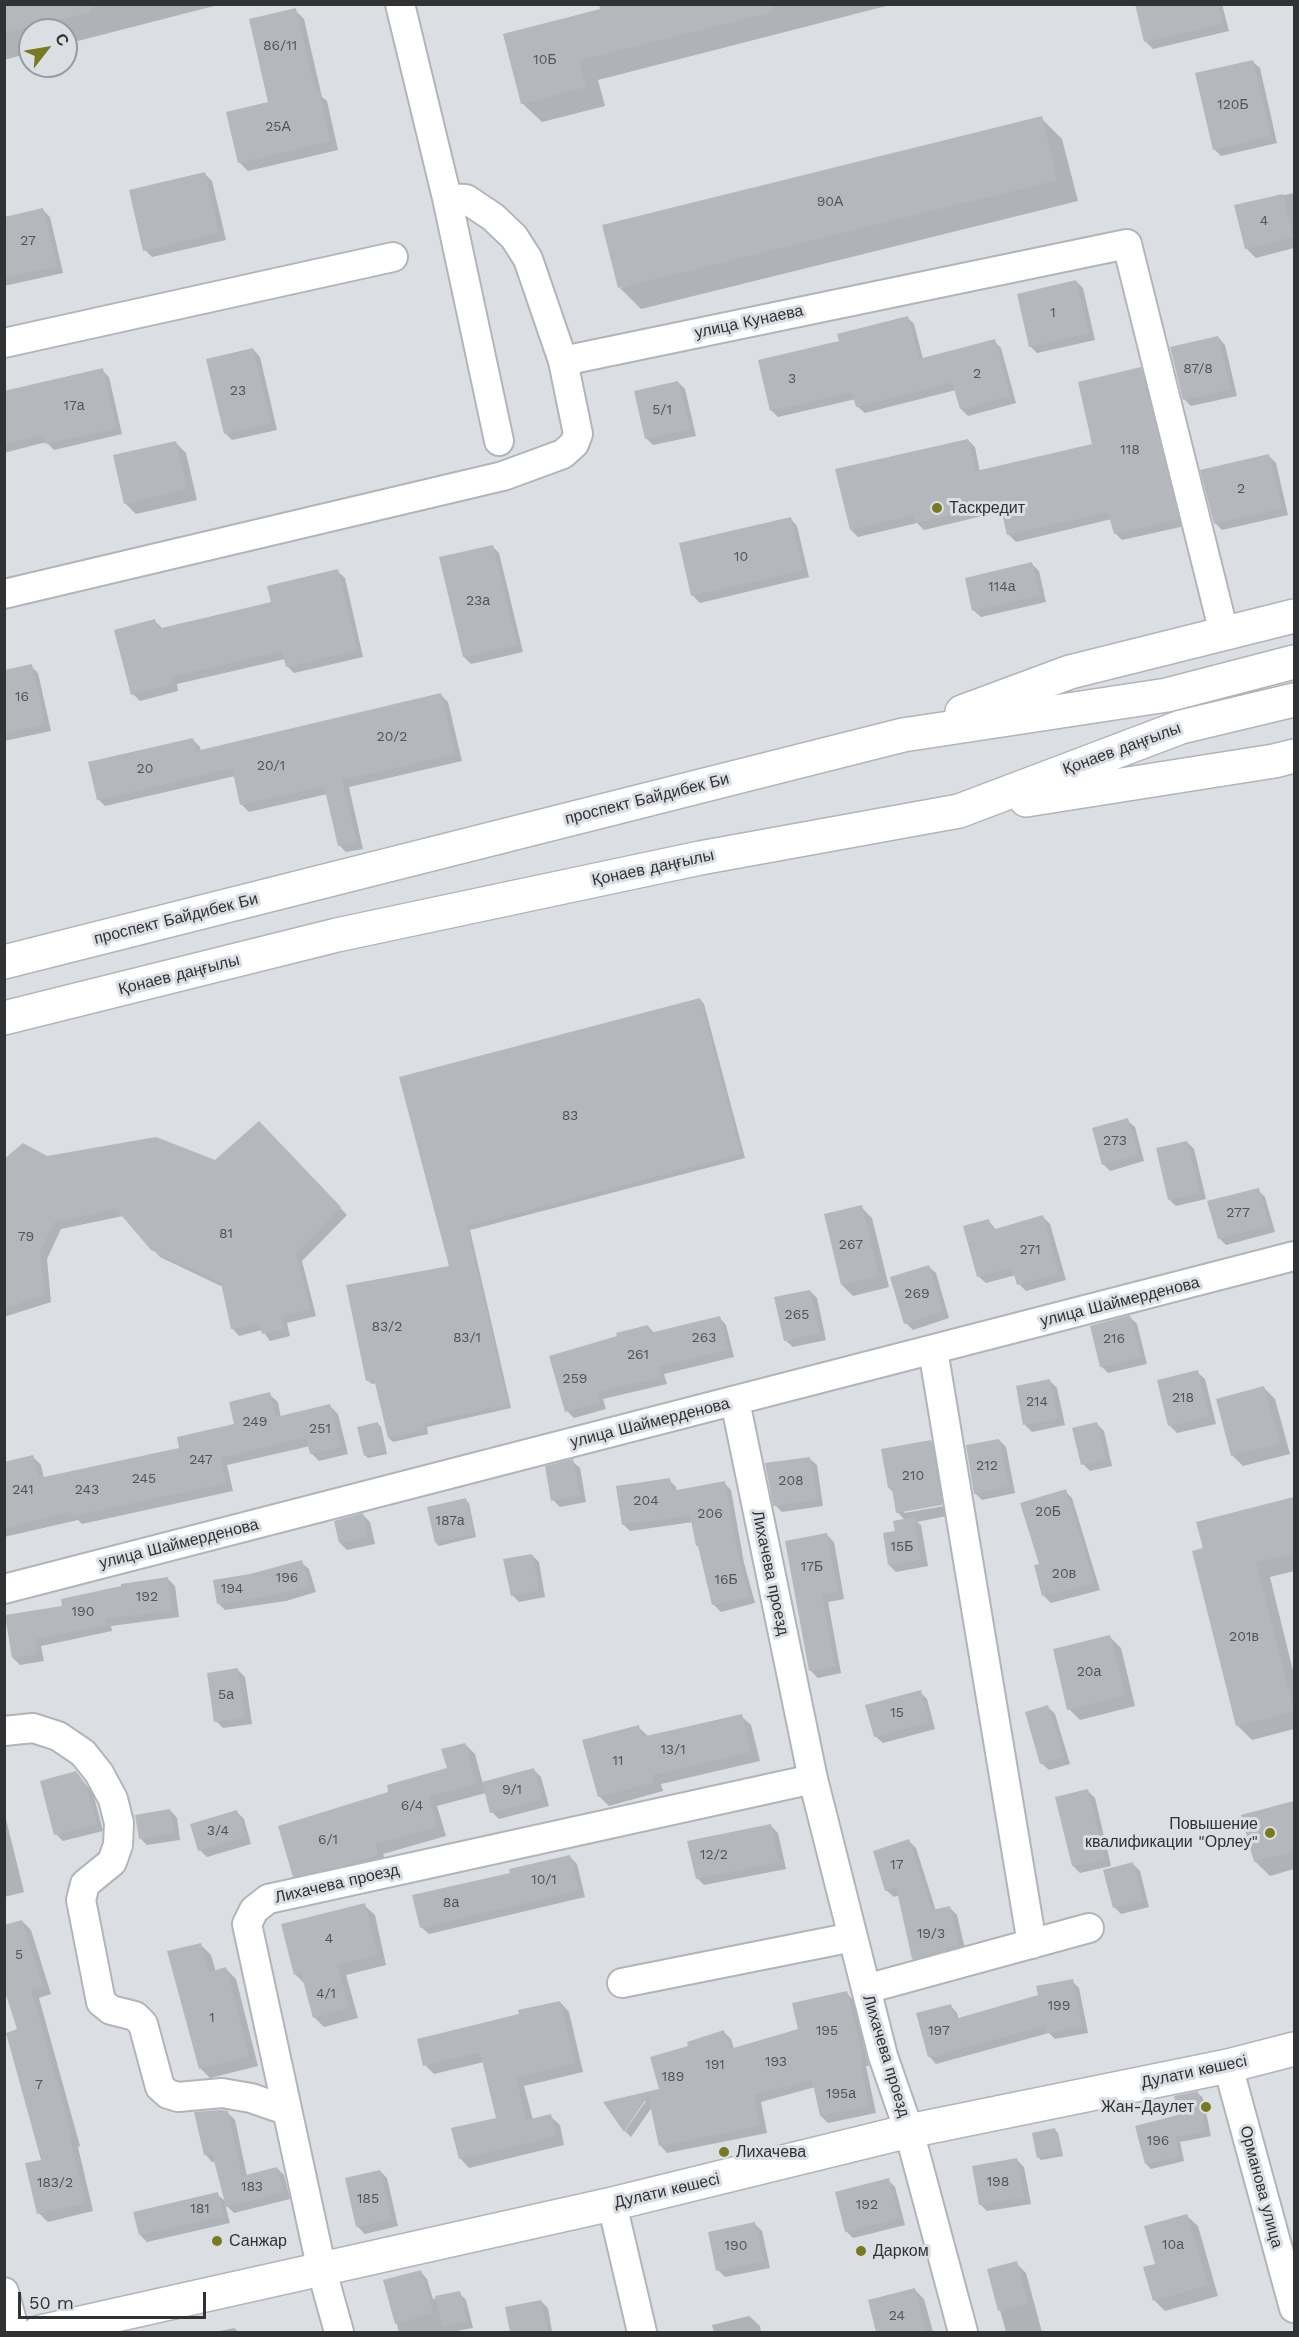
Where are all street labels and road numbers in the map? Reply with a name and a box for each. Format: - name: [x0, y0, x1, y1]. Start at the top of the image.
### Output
- street label: улица Кунаева: [693, 301, 805, 343]
- street label: Қонаев даңғылы: [1060, 719, 1184, 779]
- street label: проспект Байдибек Би: [563, 769, 731, 829]
- street label: Қонаев даңғылы: [590, 846, 716, 890]
- street label: проспект Байдибек Би: [92, 889, 260, 949]
- street label: Қонаев даңғылы: [116, 951, 242, 999]
- street label: улица Шаймерденова: [1038, 1273, 1202, 1331]
- street label: улица Шаймерденова: [568, 1394, 732, 1452]
- street label: Лихачева проезд: [747, 1509, 793, 1637]
- street label: улица Шаймерденова: [97, 1515, 261, 1573]
- street label: Лихачева проезд: [273, 1860, 401, 1908]
- street label: Лихачева проезд: [858, 1992, 914, 2120]
- street label: Дулати көшесі: [1139, 2051, 1249, 2093]
- street label: Орманова улица: [1235, 2124, 1287, 2250]
- street label: Дулати көшесі: [612, 2170, 722, 2212]

